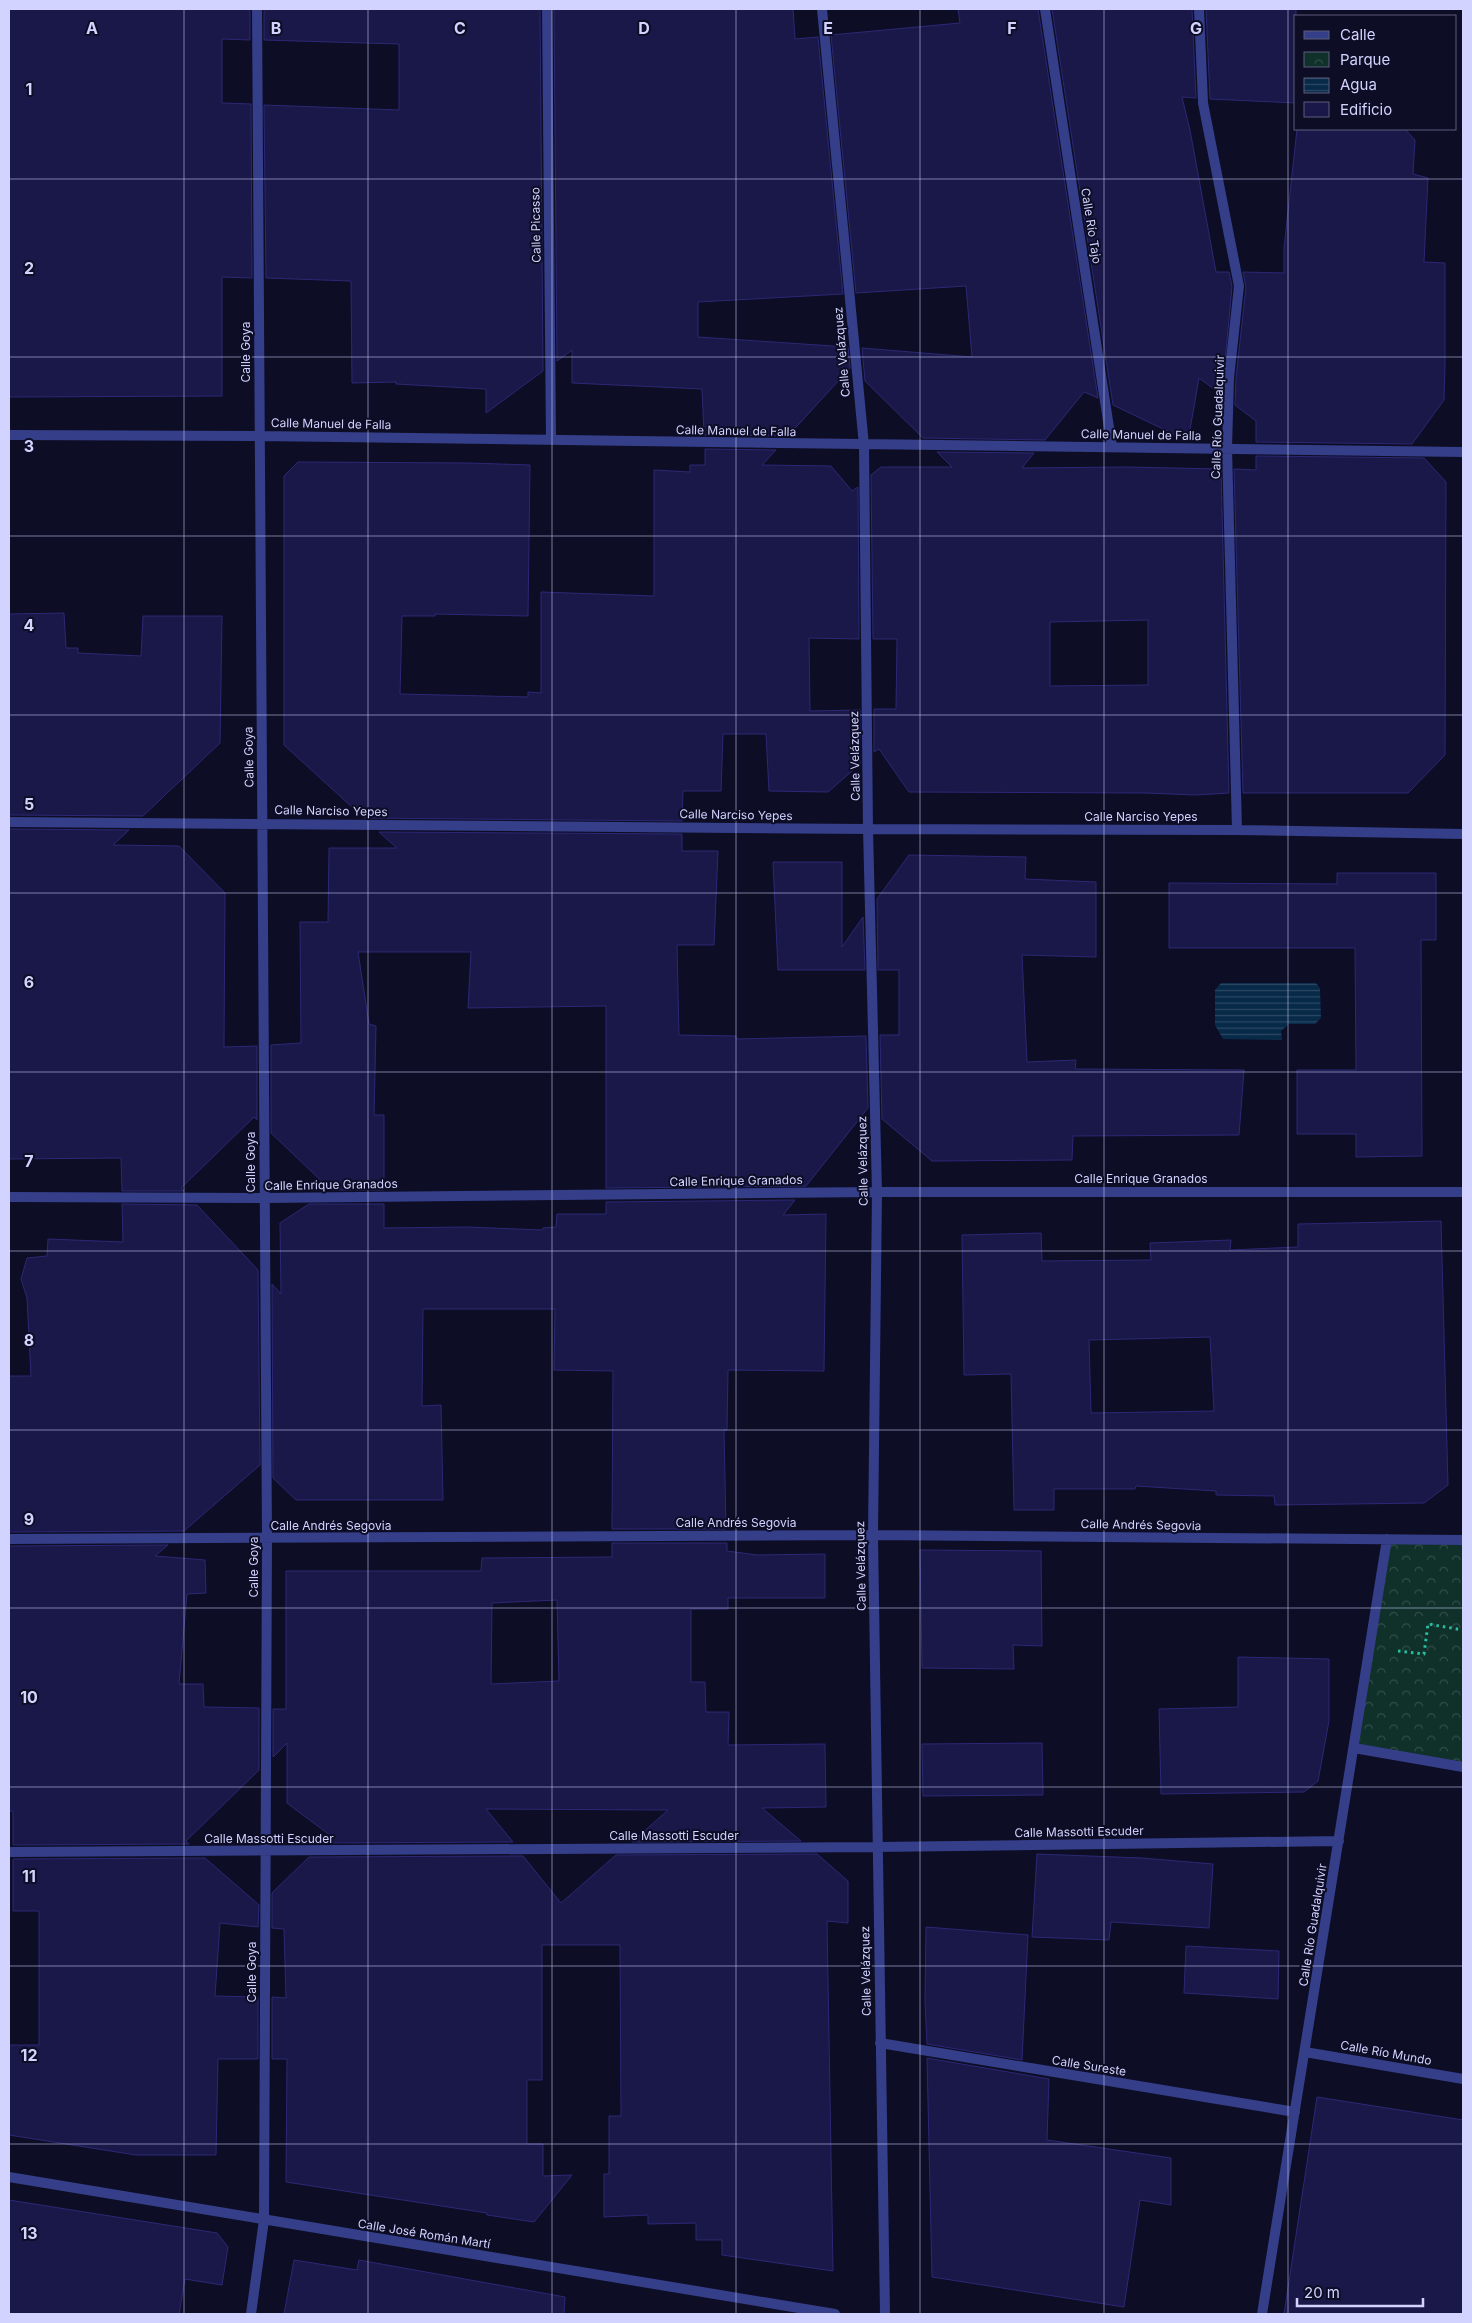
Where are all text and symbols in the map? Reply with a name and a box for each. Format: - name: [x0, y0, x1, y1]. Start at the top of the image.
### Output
- legend: [1294, 15, 1457, 130]
- text: A: [86, 18, 98, 38]
- text: B: [271, 18, 281, 38]
- text: C: [454, 18, 466, 38]
- text: D: [638, 18, 650, 38]
- text: E: [823, 18, 833, 38]
- text: F: [1007, 18, 1017, 38]
- text: G: [1190, 18, 1202, 38]
- text: Calle: [1340, 25, 1375, 44]
- text: Parque: [1340, 50, 1390, 69]
- text: Agua: [1340, 75, 1377, 94]
- text: 1: [26, 79, 32, 99]
- text: Edificio: [1340, 100, 1392, 119]
- street label: Calle Picasso: [527, 187, 544, 263]
- street label: Calle Río Tajo: [1078, 187, 1105, 265]
- text: 2: [24, 258, 34, 278]
- street label: Calle Velázquez: [830, 306, 853, 398]
- street label: Calle Goya: [238, 321, 253, 383]
- street label: Calle Río Guadalquivir: [1208, 354, 1227, 479]
- street label: Calle Manuel de Falla: [271, 415, 391, 432]
- street label: Calle Manuel de Falla: [676, 422, 796, 439]
- street label: Calle Manuel de Falla: [1081, 426, 1201, 443]
- text: 3: [24, 436, 34, 456]
- text: 4: [24, 615, 35, 635]
- street label: Calle Velázquez: [846, 711, 863, 801]
- street label: Calle Goya: [240, 726, 257, 788]
- text: 5: [24, 794, 34, 814]
- street label: Calle Narciso Yepes: [274, 802, 388, 819]
- street label: Calle Narciso Yepes: [679, 806, 793, 823]
- street label: Calle Narciso Yepes: [1084, 809, 1198, 824]
- text: 6: [24, 972, 34, 992]
- street label: Calle Velázquez: [854, 1116, 871, 1206]
- street label: Calle Goya: [243, 1131, 258, 1193]
- text: 7: [24, 1151, 34, 1171]
- street label: Calle Enrique Granados: [1074, 1171, 1208, 1186]
- street label: Calle Enrique Granados: [669, 1172, 803, 1189]
- street label: Calle Enrique Granados: [264, 1176, 398, 1193]
- text: 8: [24, 1330, 34, 1350]
- text: 9: [24, 1509, 34, 1529]
- street label: Calle Andrés Segovia: [676, 1515, 796, 1530]
- street label: Calle Andrés Segovia: [1080, 1516, 1202, 1533]
- street label: Calle Andrés Segovia: [271, 1518, 391, 1533]
- street label: Calle Velázquez: [852, 1521, 869, 1611]
- street label: Calle Goya: [246, 1536, 261, 1598]
- text: 10: [20, 1687, 38, 1707]
- street label: Calle Massotti Escuder: [1014, 1823, 1144, 1840]
- street label: Calle Massotti Escuder: [609, 1828, 739, 1843]
- street label: Calle Massotti Escuder: [204, 1831, 334, 1846]
- street label: Calle Río Guadalquivir: [1295, 1862, 1330, 1987]
- text: 11: [22, 1866, 36, 1886]
- street label: Calle Velázquez: [857, 1926, 874, 2016]
- street label: Calle Goya: [244, 1941, 259, 2003]
- street label: Calle Río Mundo: [1339, 2037, 1433, 2068]
- text: 12: [21, 2045, 37, 2065]
- street label: Calle Sureste: [1051, 2052, 1127, 2079]
- street label: Calle José Román Martí: [357, 2216, 492, 2251]
- text: 13: [20, 2223, 38, 2243]
- scale bar: [1297, 2276, 1423, 2308]
- text: 20 m: [1304, 2283, 1340, 2302]

